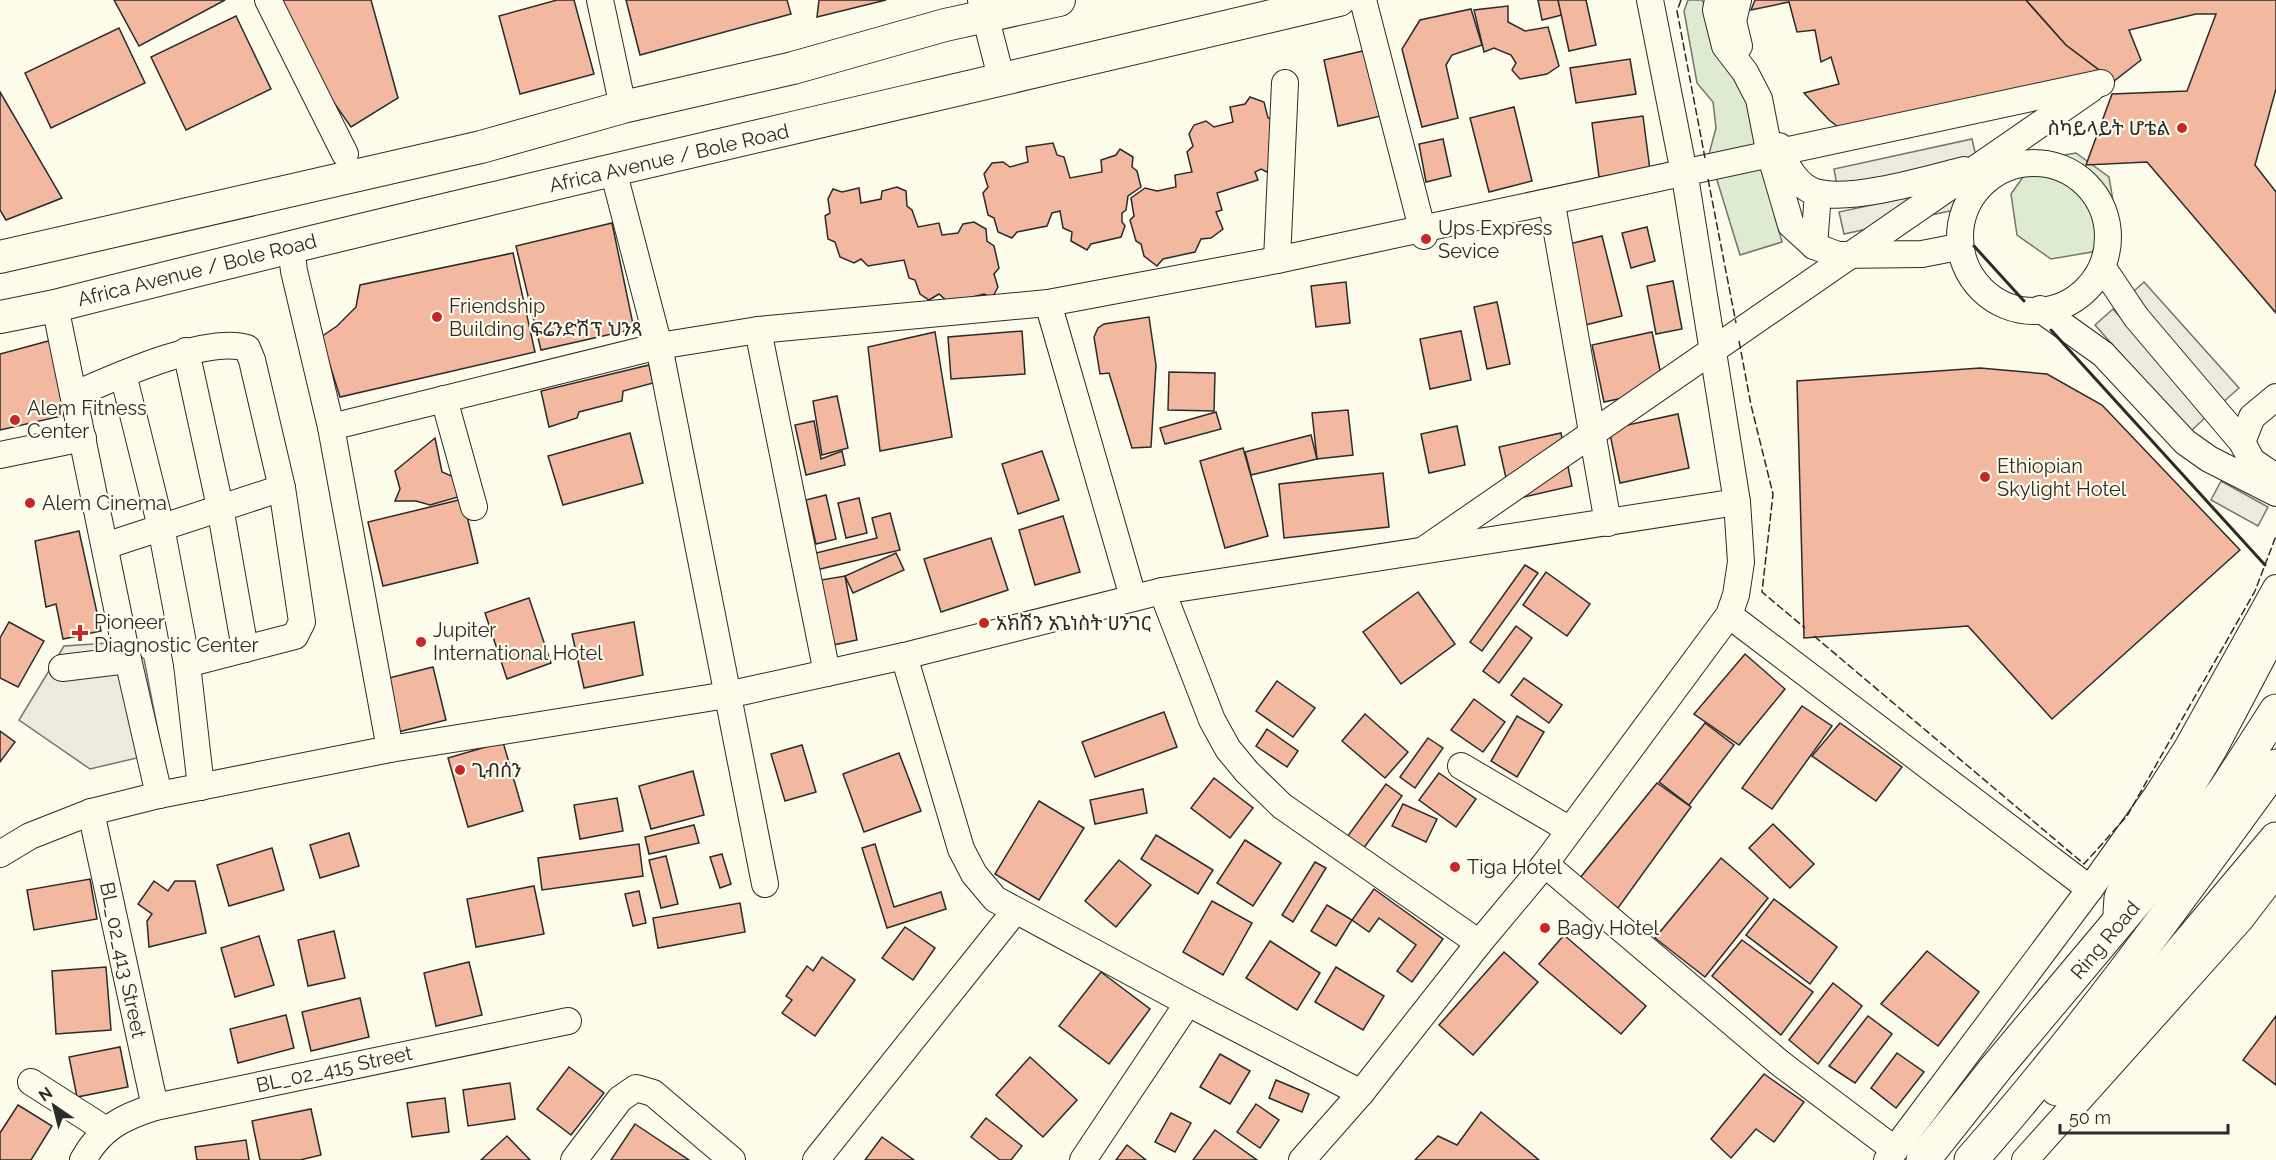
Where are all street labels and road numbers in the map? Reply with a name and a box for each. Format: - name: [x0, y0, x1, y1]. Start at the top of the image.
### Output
- street label: Africa Avenue / Bole Road: [547, 119, 791, 197]
- street label: Africa Avenue / Bole Road: [75, 229, 319, 311]
- street label: BL_02_413 Street: [95, 880, 151, 1040]
- street label: Ring Road: [2065, 896, 2145, 984]
- street label: BL_02_415 Street: [254, 1041, 415, 1097]

